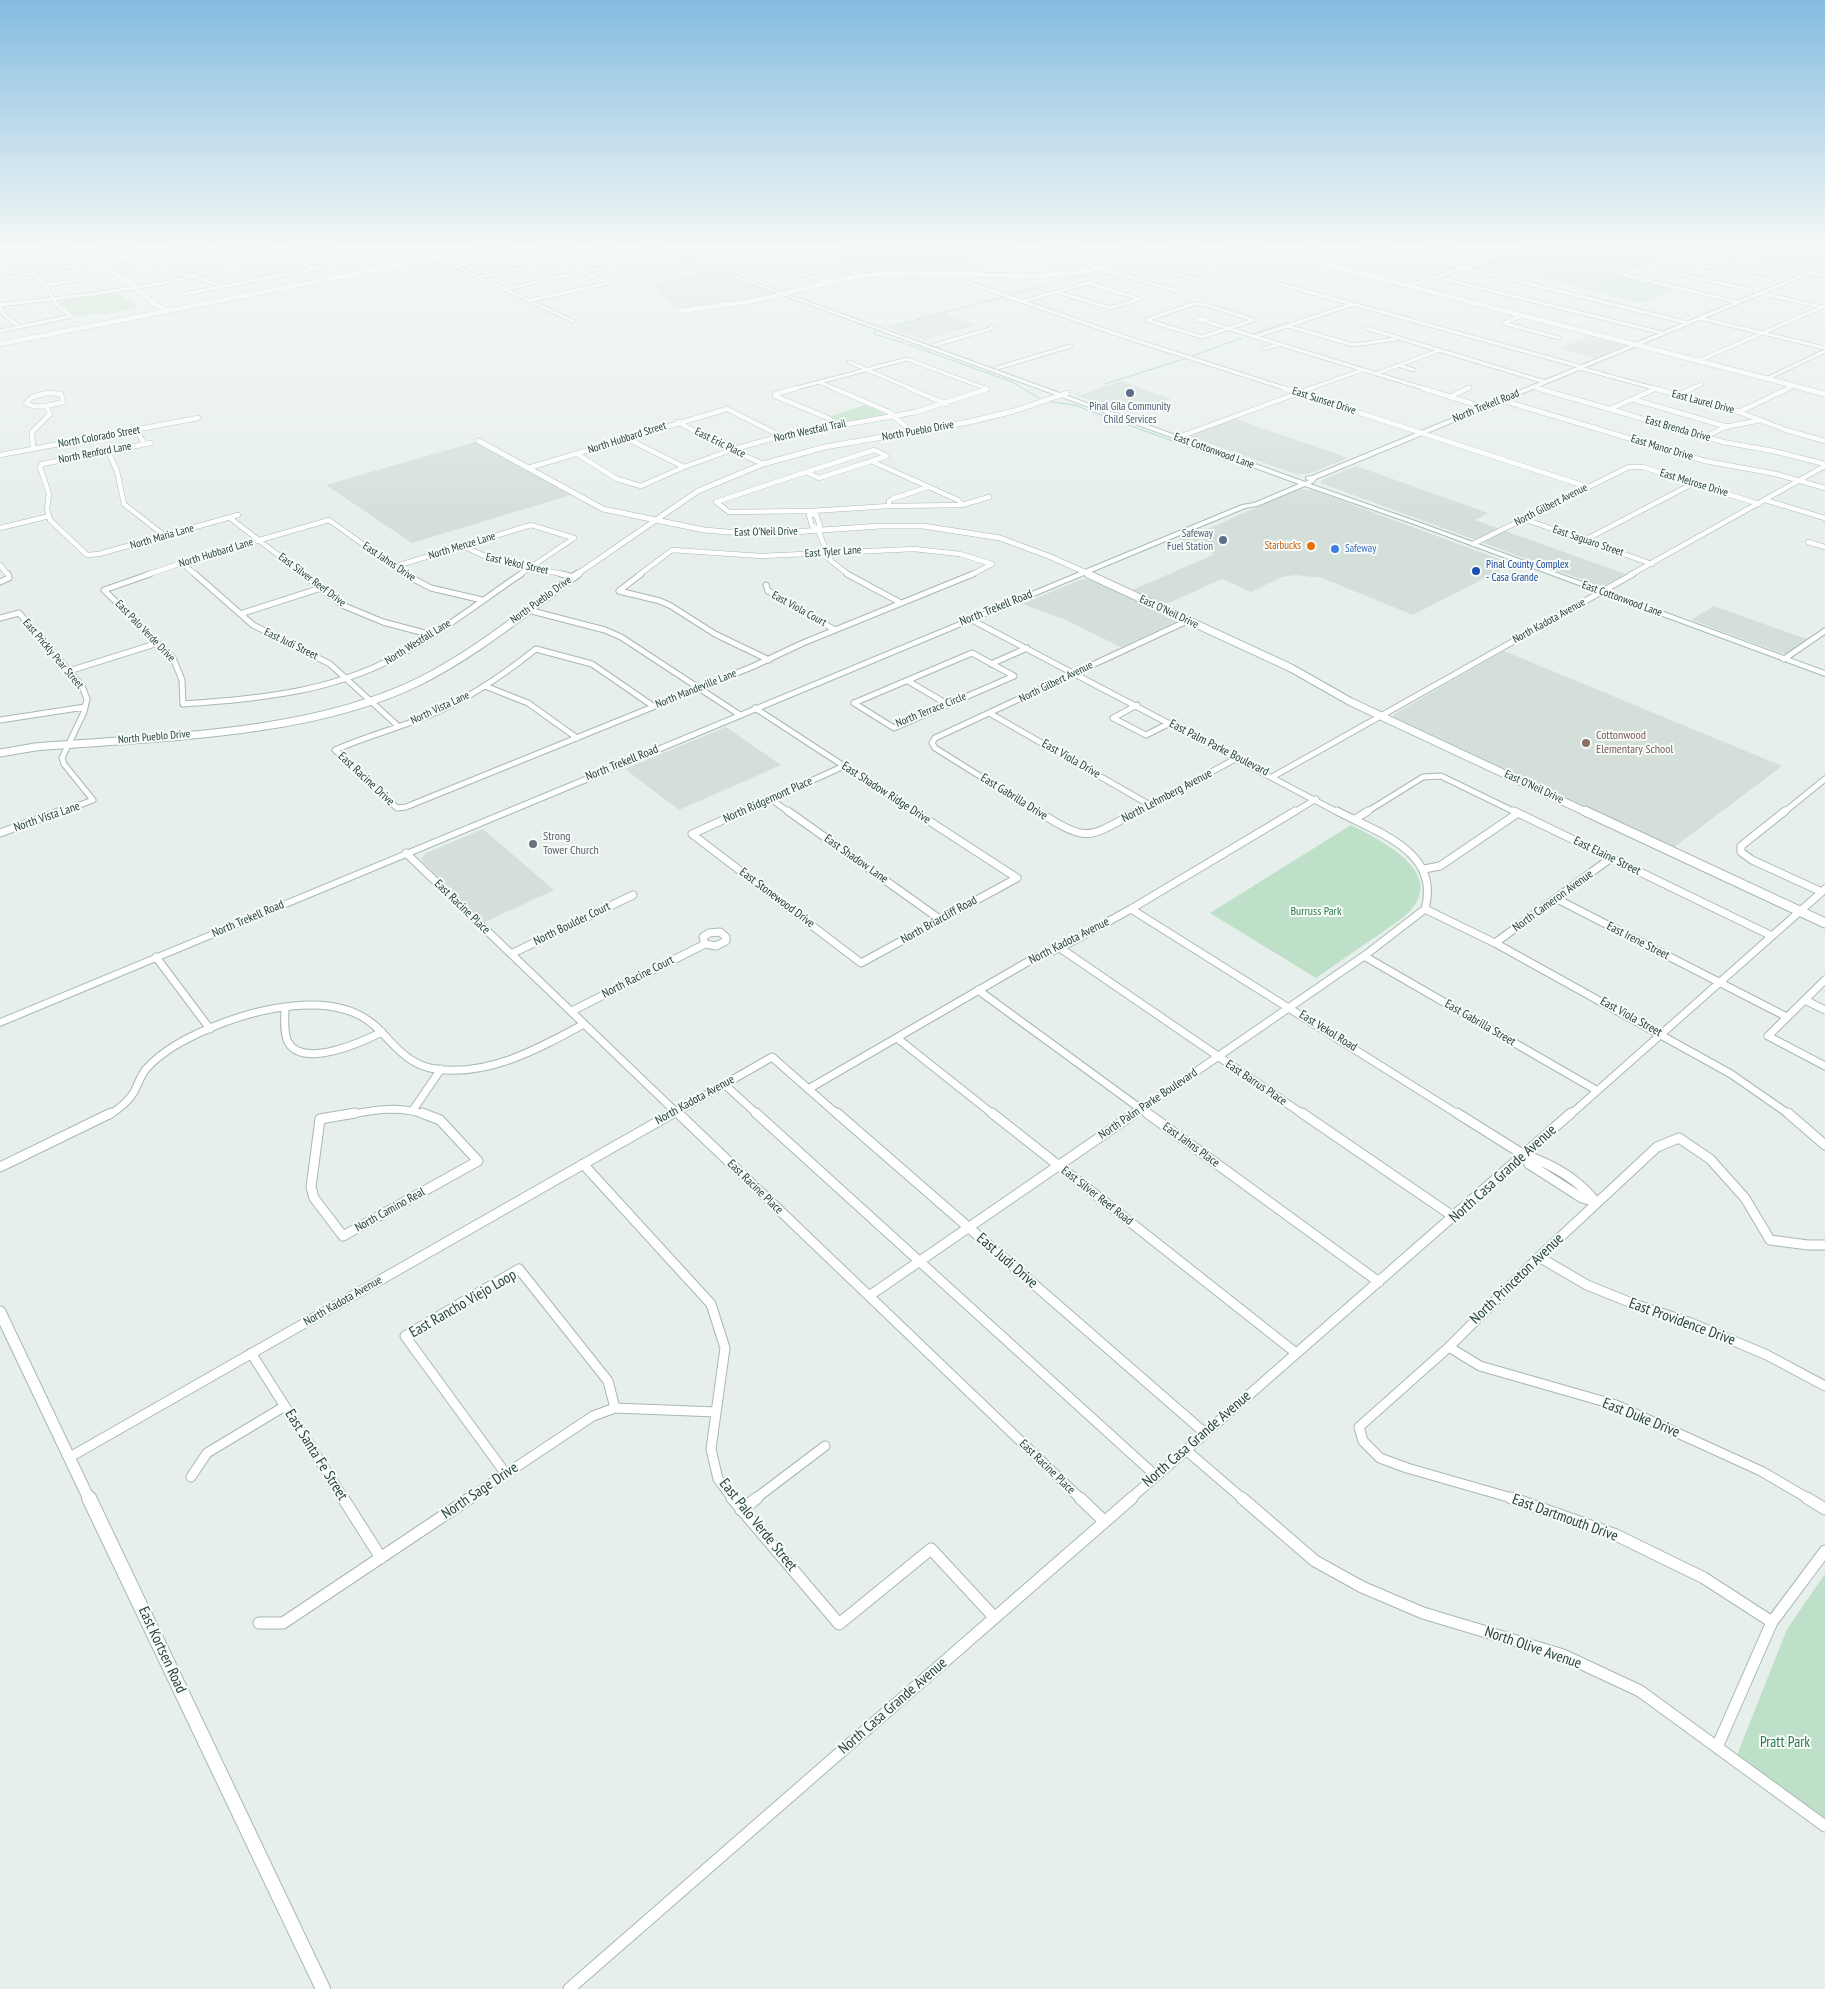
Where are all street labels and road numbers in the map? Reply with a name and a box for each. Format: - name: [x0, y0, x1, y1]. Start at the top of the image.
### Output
- street label: East Sunset Drive: [1291, 385, 1357, 417]
- street label: North Trekell Road: [1451, 387, 1521, 425]
- street label: East Laurel Drive: [1670, 387, 1736, 417]
- street label: East Brenda Drive: [1644, 413, 1712, 445]
- street label: North Westfall Trail: [773, 417, 847, 445]
- street label: North Pueblo Drive: [881, 418, 955, 444]
- street label: North Hubbard Street: [586, 419, 668, 457]
- street label: North Colorado Street: [57, 423, 141, 451]
- street label: East Eric Place: [692, 425, 748, 461]
- street label: East Cottonwood Lane: [1172, 430, 1256, 472]
- street label: East Manor Drive: [1629, 432, 1695, 464]
- street label: North Renford Lane: [57, 439, 133, 467]
- street label: East Melrose Drive: [1658, 466, 1730, 500]
- street label: North Gilbert Avenue: [1512, 481, 1590, 529]
- street label: North Maria Lane: [129, 522, 195, 552]
- street label: East Saguaro Street: [1551, 523, 1625, 559]
- street label: East O'Neil Drive: [734, 525, 798, 539]
- street label: North Menze Lane: [427, 530, 497, 562]
- street label: North Hubbard Lane: [177, 535, 255, 571]
- street label: East Jahns Drive: [360, 539, 418, 585]
- street label: East Tyler Lane: [804, 543, 862, 561]
- street label: East Silver Reef Drive: [276, 550, 348, 610]
- street label: East Vekol Street: [484, 550, 550, 578]
- street label: North Pueblo Drive: [508, 573, 574, 627]
- street label: East Cottonwood Lane: [1580, 578, 1664, 620]
- street label: North Trekell Road: [958, 587, 1034, 629]
- street label: East Viola Court: [769, 589, 829, 629]
- street label: East O'Neil Drive: [1137, 593, 1201, 631]
- street label: North Kadota Avenue: [1510, 596, 1588, 646]
- street label: East Palo Verde Drive: [112, 597, 178, 665]
- street label: East Prickly Pear Street: [20, 616, 86, 692]
- street label: North Westfall Lane: [383, 616, 453, 668]
- street label: East Judi Street: [262, 625, 320, 663]
- street label: North Gilbert Avenue: [1017, 658, 1095, 706]
- street label: North Mandeville Lane: [654, 667, 738, 711]
- street label: North Vista Lane: [409, 689, 471, 727]
- street label: North Terrace Circle: [894, 690, 968, 730]
- street label: East Palm Parke Boulevard: [1167, 717, 1271, 779]
- street label: North Pueblo Drive: [117, 727, 191, 747]
- street label: East Viola Drive: [1039, 736, 1103, 782]
- street label: North Trekell Road: [584, 742, 660, 784]
- street label: East Racine Drive: [335, 749, 397, 809]
- street label: East Shadow Ridge Drive: [839, 759, 933, 827]
- street label: North Lehmberg Avenue: [1119, 766, 1215, 826]
- street label: East O'Neil Drive: [1502, 768, 1566, 806]
- street label: East Gabrilla Drive: [978, 771, 1050, 823]
- street label: North Ridgemont Place: [721, 774, 815, 826]
- street label: North Vista Lane: [12, 799, 82, 835]
- street label: East Shadow Lane: [821, 832, 891, 886]
- street label: East Elaine Street: [1571, 834, 1643, 878]
- street label: East Stonewood Drive: [737, 865, 817, 931]
- street label: North Cameron Avenue: [1510, 867, 1596, 935]
- street label: East Racine Place: [431, 877, 493, 937]
- street label: North Briarcliff Road: [898, 893, 980, 947]
- street label: North Trekell Road: [210, 897, 286, 941]
- street label: North Boulder Court: [531, 899, 613, 949]
- street label: North Kadota Avenue: [1026, 915, 1112, 967]
- street label: East Irene Street: [1604, 919, 1672, 963]
- street label: North Racine Court: [600, 953, 676, 1001]
- street label: East Viola Street: [1598, 994, 1664, 1040]
- street label: East Gabrilla Street: [1442, 997, 1518, 1049]
- street label: East Vekol Road: [1296, 1008, 1360, 1054]
- street label: East Barrus Place: [1223, 1057, 1289, 1109]
- street label: North Palm Parke Boulevard: [1096, 1066, 1200, 1142]
- street label: North Kadota Avenue: [653, 1072, 737, 1128]
- street label: East Jahns Place: [1160, 1120, 1222, 1170]
- street label: North Casa Grande Avenue: [1446, 1121, 1560, 1227]
- street label: East Racine Place: [724, 1157, 786, 1217]
- street label: East Silver Reef Road: [1058, 1164, 1136, 1228]
- street label: North Camino Real: [353, 1185, 427, 1235]
- street label: East Judi Drive: [973, 1230, 1041, 1292]
- street label: North Princeton Avenue: [1467, 1230, 1567, 1328]
- street label: East Rancho Viejo Loop: [406, 1266, 520, 1342]
- street label: North Kadota Avenue: [301, 1273, 385, 1329]
- street label: East Providence Drive: [1626, 1294, 1738, 1350]
- street label: North Casa Grande Avenue: [1139, 1387, 1255, 1491]
- street label: East Duke Drive: [1600, 1394, 1682, 1442]
- street label: East Santa Fe Street: [281, 1406, 351, 1504]
- street label: East Racine Place: [1016, 1437, 1078, 1497]
- street label: North Sage Drive: [438, 1459, 522, 1523]
- street label: East Palo Verde Street: [715, 1475, 801, 1575]
- street label: East Dartmouth Drive: [1510, 1491, 1620, 1545]
- street label: East Kortsen Road: [134, 1604, 190, 1696]
- street label: North Olive Avenue: [1482, 1623, 1584, 1673]
- street label: North Casa Grande Avenue: [835, 1654, 951, 1758]

